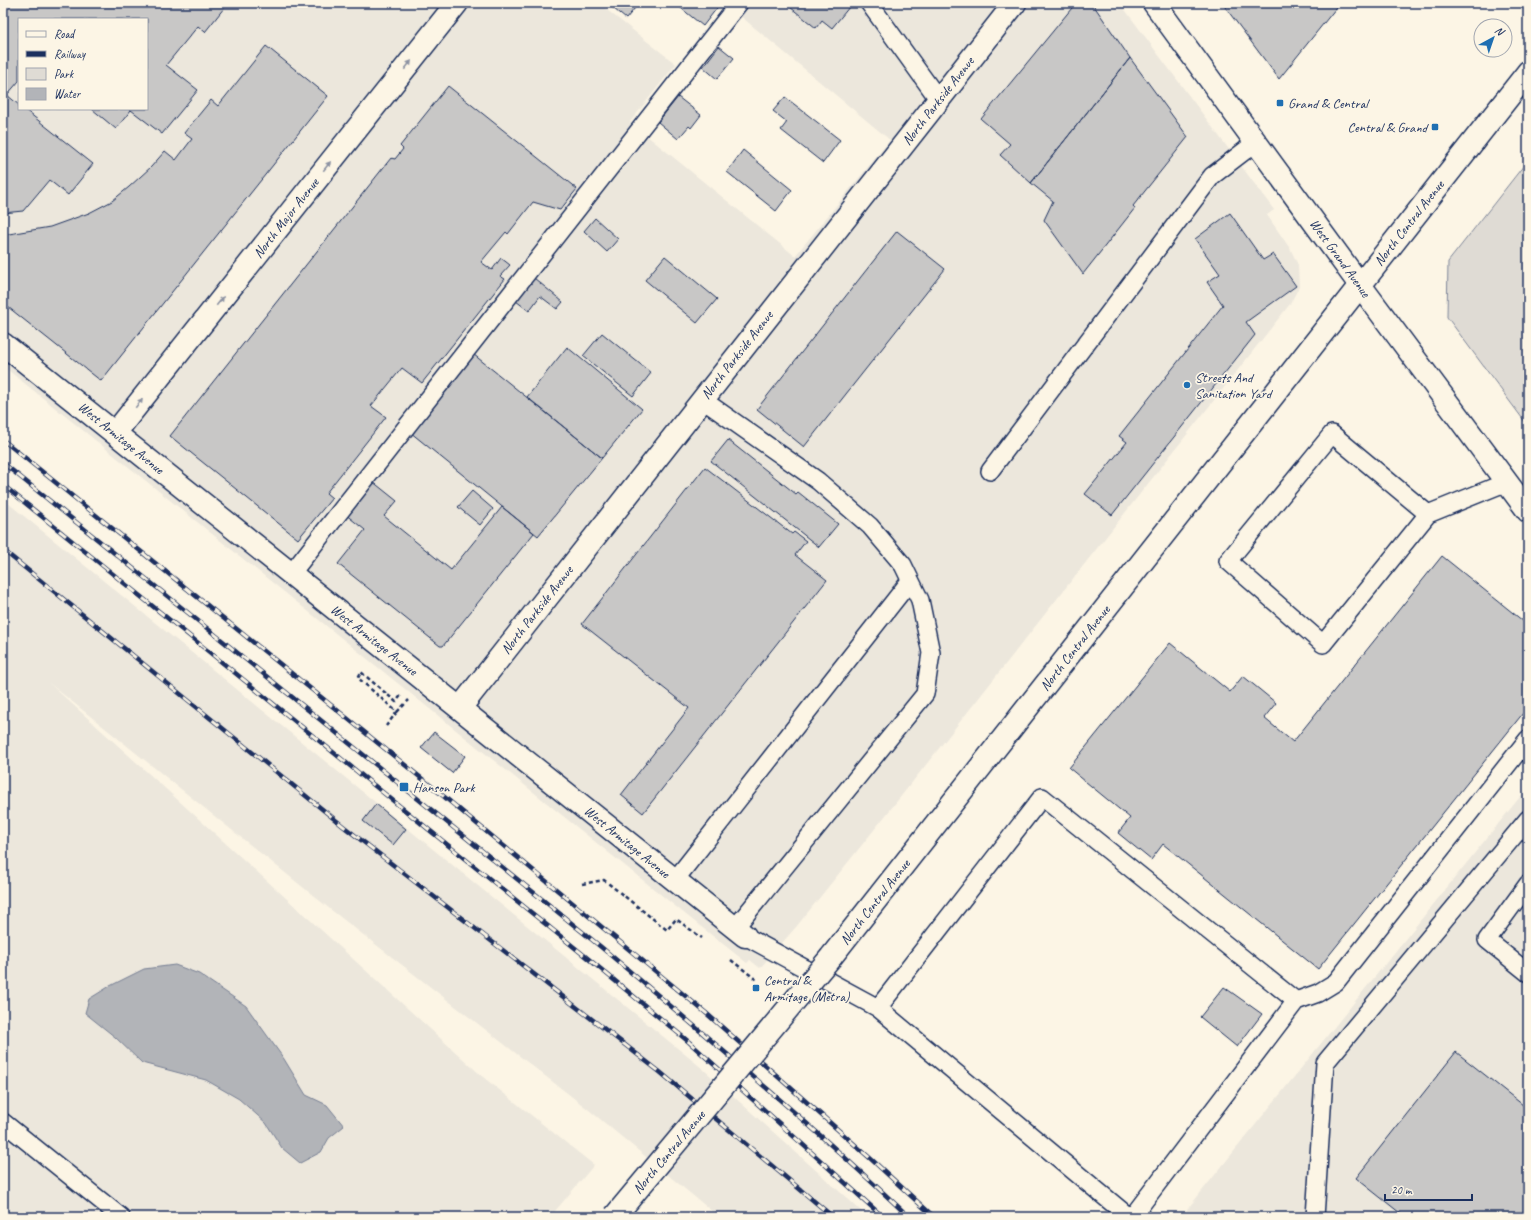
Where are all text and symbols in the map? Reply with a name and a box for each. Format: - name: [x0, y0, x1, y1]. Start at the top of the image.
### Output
- legend: [18, 18, 148, 110]
- north arrow: [1473, 18, 1513, 58]
- text: N: [1492, 23, 1508, 39]
- text: Road: [54, 26, 76, 42]
- text: Railway: [54, 46, 86, 62]
- street label: North Parkside Avenue: [898, 52, 979, 149]
- one-way arrow: [404, 59, 412, 70]
- text: Park: [54, 66, 75, 82]
- text: Water: [54, 86, 82, 102]
- place label: Grand & Central: [1288, 95, 1370, 112]
- marker: Grand & Central: [1275, 98, 1285, 108]
- place label: Central & Grand: [1348, 119, 1429, 136]
- marker: Central & Grand: [1430, 122, 1440, 132]
- one-way arrow: [323, 161, 332, 172]
- street label: North Major Avenue: [249, 173, 323, 261]
- street label: North Central Avenue: [1370, 176, 1449, 269]
- street label: West Grand Avenue: [1306, 216, 1375, 302]
- one-way arrow: [216, 295, 225, 306]
- street label: North Parkside Avenue: [697, 306, 778, 403]
- place label: Streets And Sanitation Yard: [1195, 369, 1274, 402]
- marker: Streets And Sanitation Yard: [1182, 380, 1192, 390]
- one-way arrow: [135, 397, 144, 408]
- street label: West Armitage Avenue: [75, 398, 168, 479]
- street label: North Parkside Avenue: [497, 561, 578, 658]
- street label: West Armitage Avenue: [327, 601, 422, 680]
- street label: North Central Avenue: [1036, 601, 1115, 694]
- place label: Hanson Park: [413, 779, 475, 796]
- marker: Hanson Park: [398, 781, 410, 793]
- street label: West Armitage Avenue: [581, 802, 674, 883]
- street label: North Central Avenue: [836, 855, 915, 948]
- place label: Central & Armitage (Metra): [764, 972, 851, 1005]
- marker: Central & Armitage (Metra): [751, 983, 761, 993]
- street label: North Central Avenue: [629, 1106, 710, 1197]
- scale bar: [1385, 1176, 1472, 1202]
- text: 20 m: [1391, 1182, 1413, 1198]

